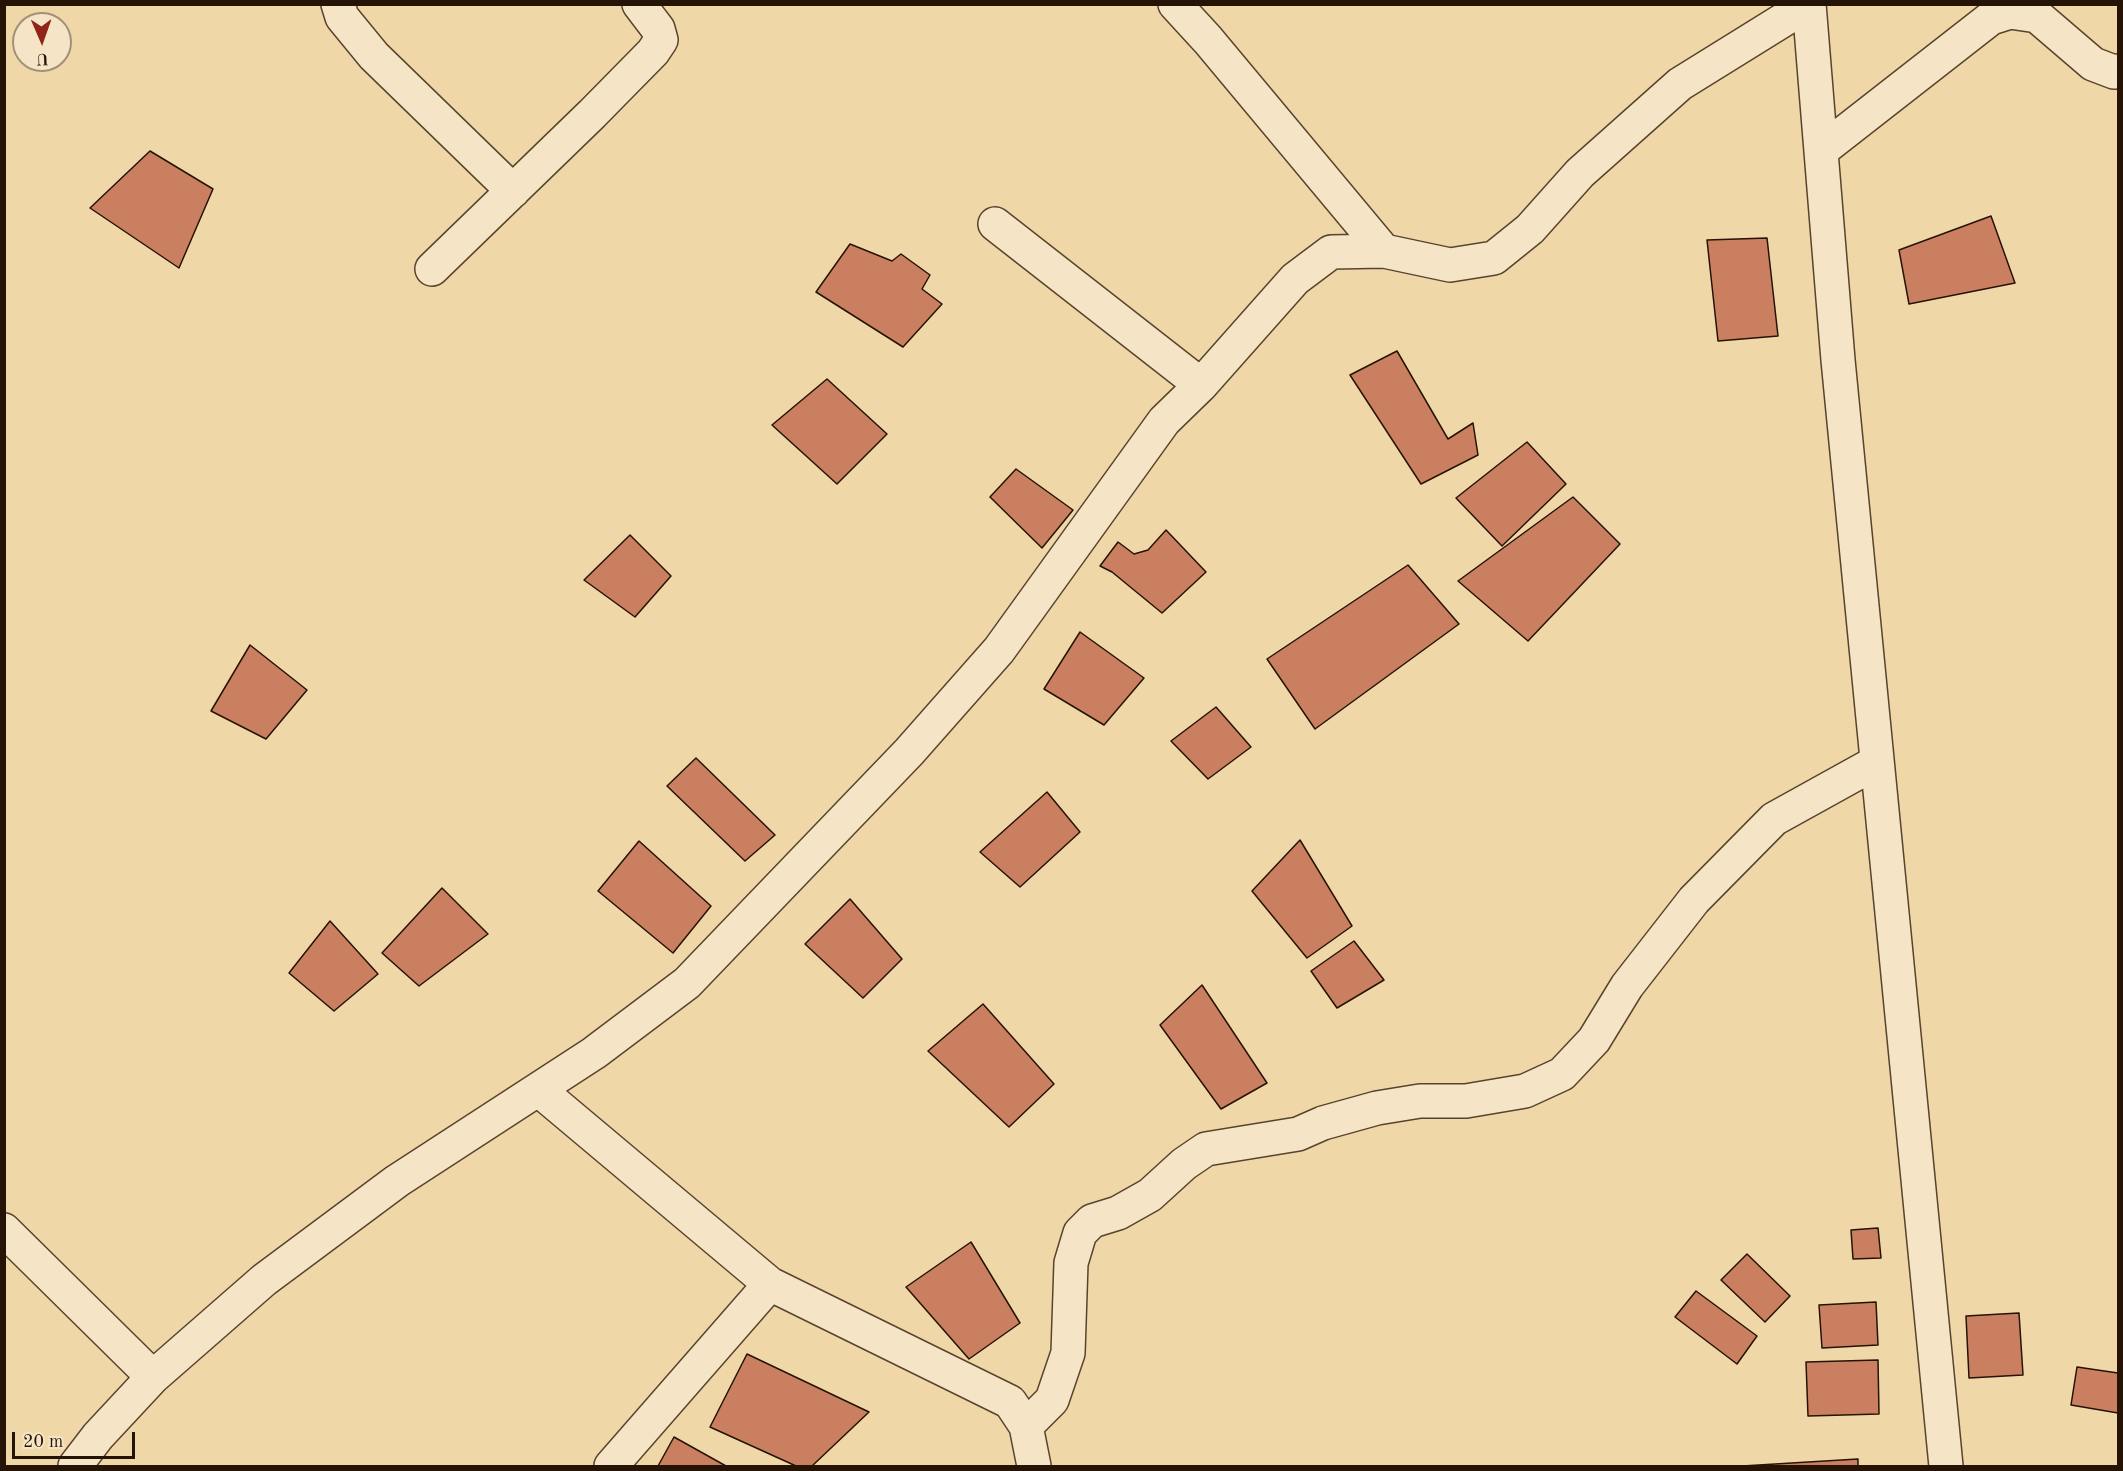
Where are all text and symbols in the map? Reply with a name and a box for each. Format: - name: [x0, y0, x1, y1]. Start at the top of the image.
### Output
- north arrow: [12, 12, 72, 72]
- text: U: [36, 50, 49, 66]
- scale bar: [15, 1420, 138, 1458]
- text: 20 m: [23, 1433, 63, 1451]

